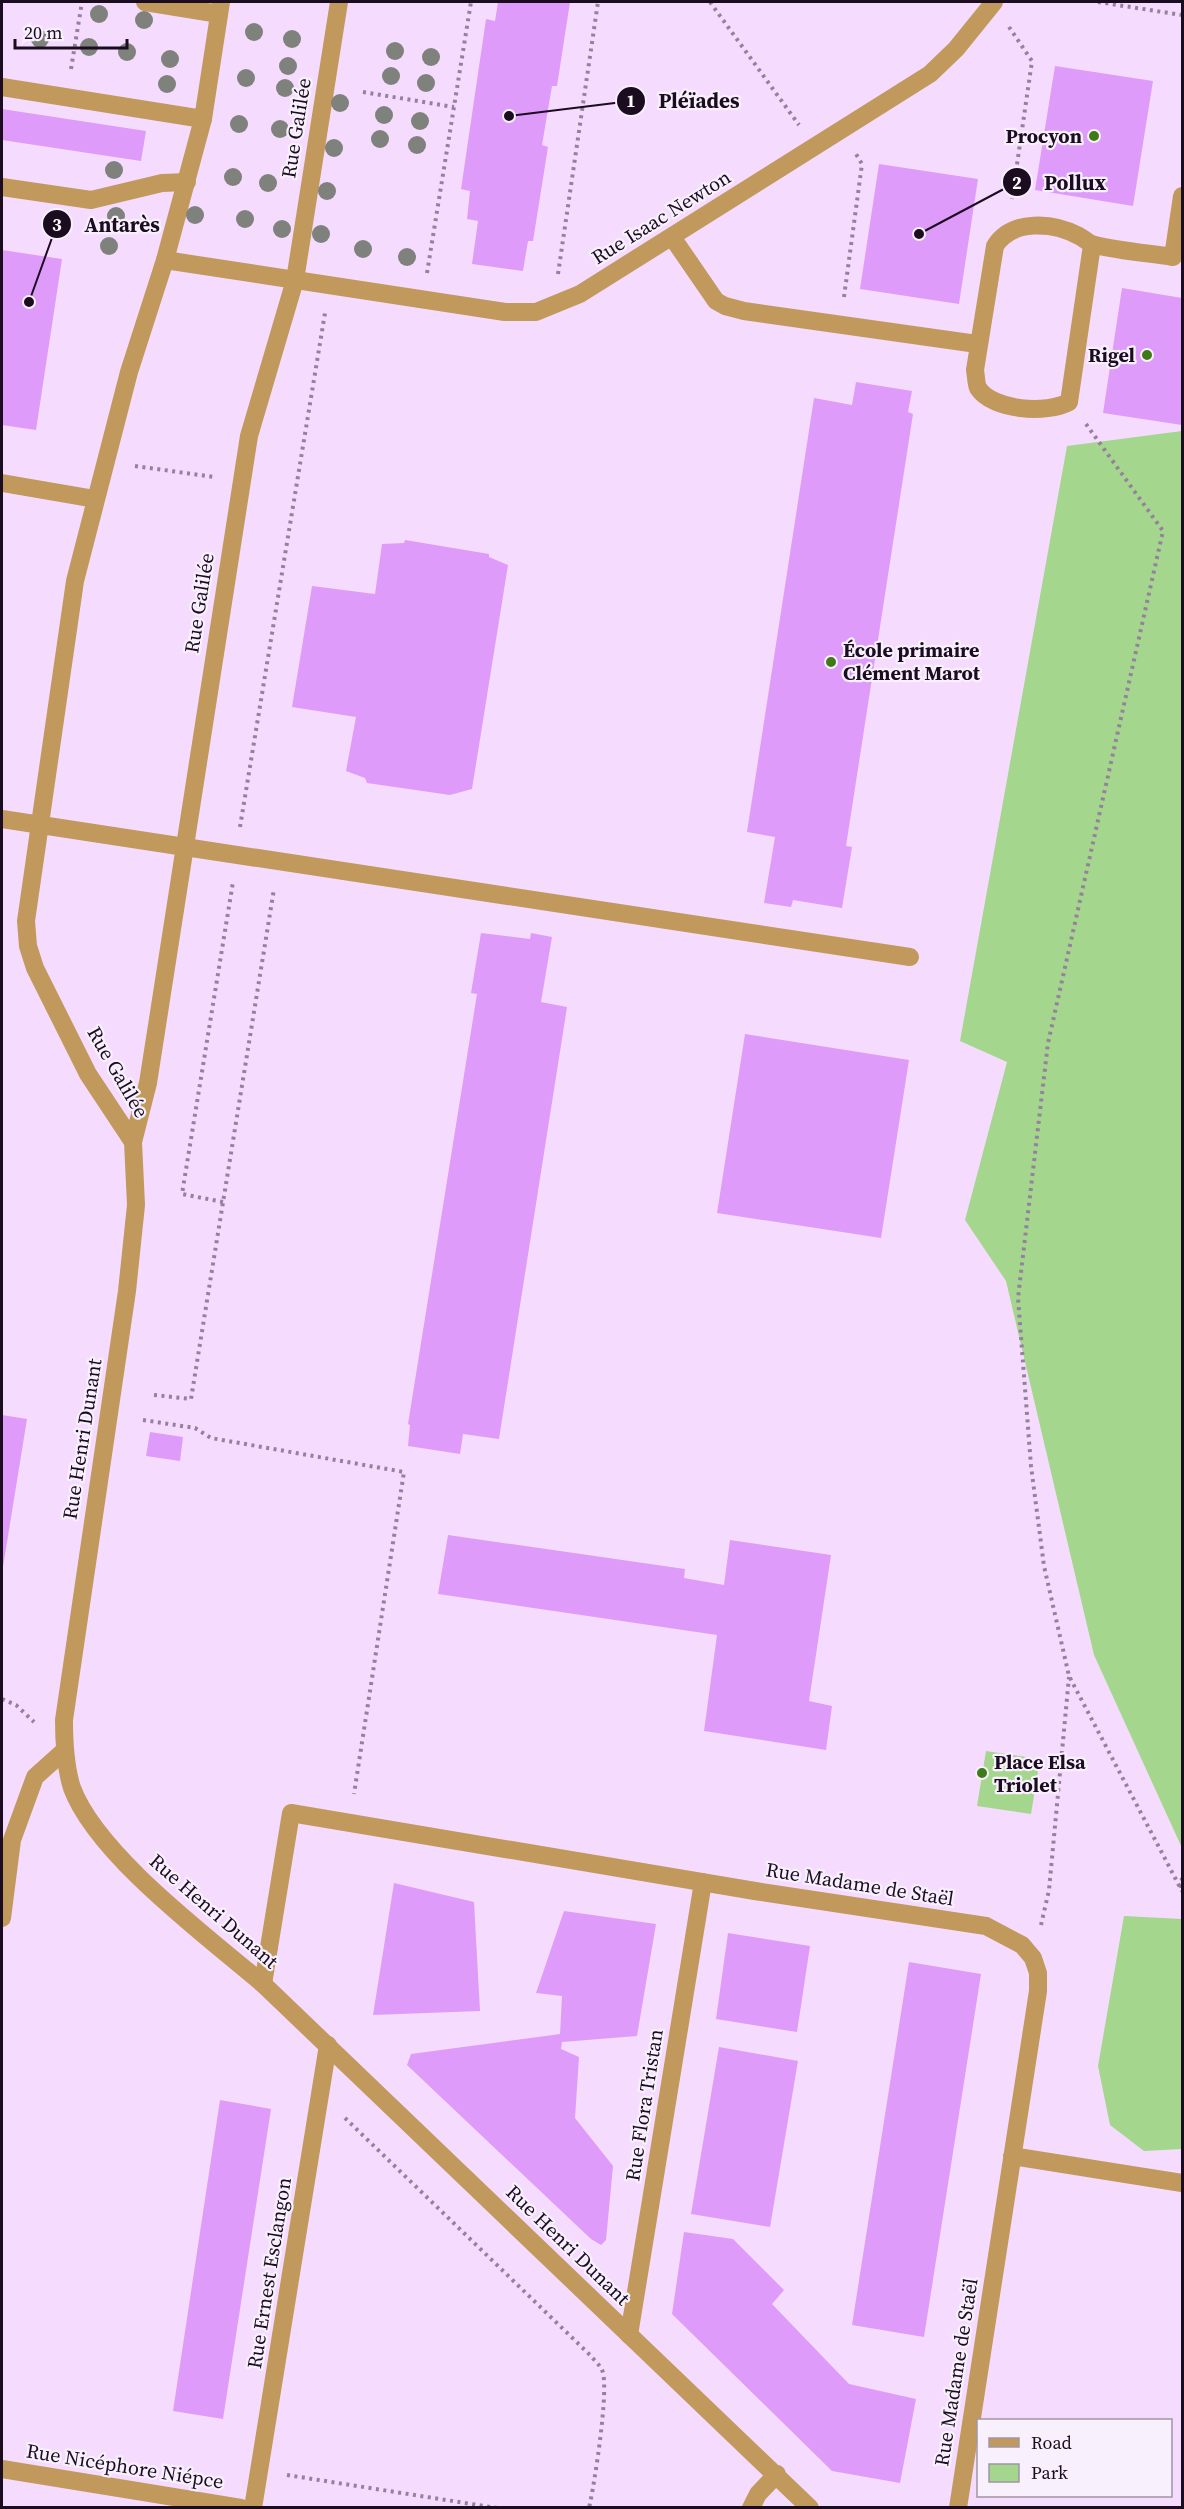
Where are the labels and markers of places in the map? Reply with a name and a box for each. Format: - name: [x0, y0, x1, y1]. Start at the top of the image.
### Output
- callout: Pléïades: [616, 81, 751, 120]
- place label: Procyon: [1006, 122, 1082, 150]
- marker: Procyon: [1087, 129, 1101, 143]
- callout: Pollux: [1002, 163, 1118, 202]
- callout: Antarès: [42, 205, 171, 244]
- place label: Rigel: [1088, 341, 1135, 369]
- marker: Rigel: [1140, 348, 1154, 362]
- place label: École primaire Clément Marot: [843, 636, 981, 687]
- marker: École primaire Clément Marot: [824, 655, 838, 669]
- place label: Place Elsa Triolet: [994, 1748, 1086, 1799]
- marker: Place Elsa Triolet: [975, 1766, 989, 1780]

